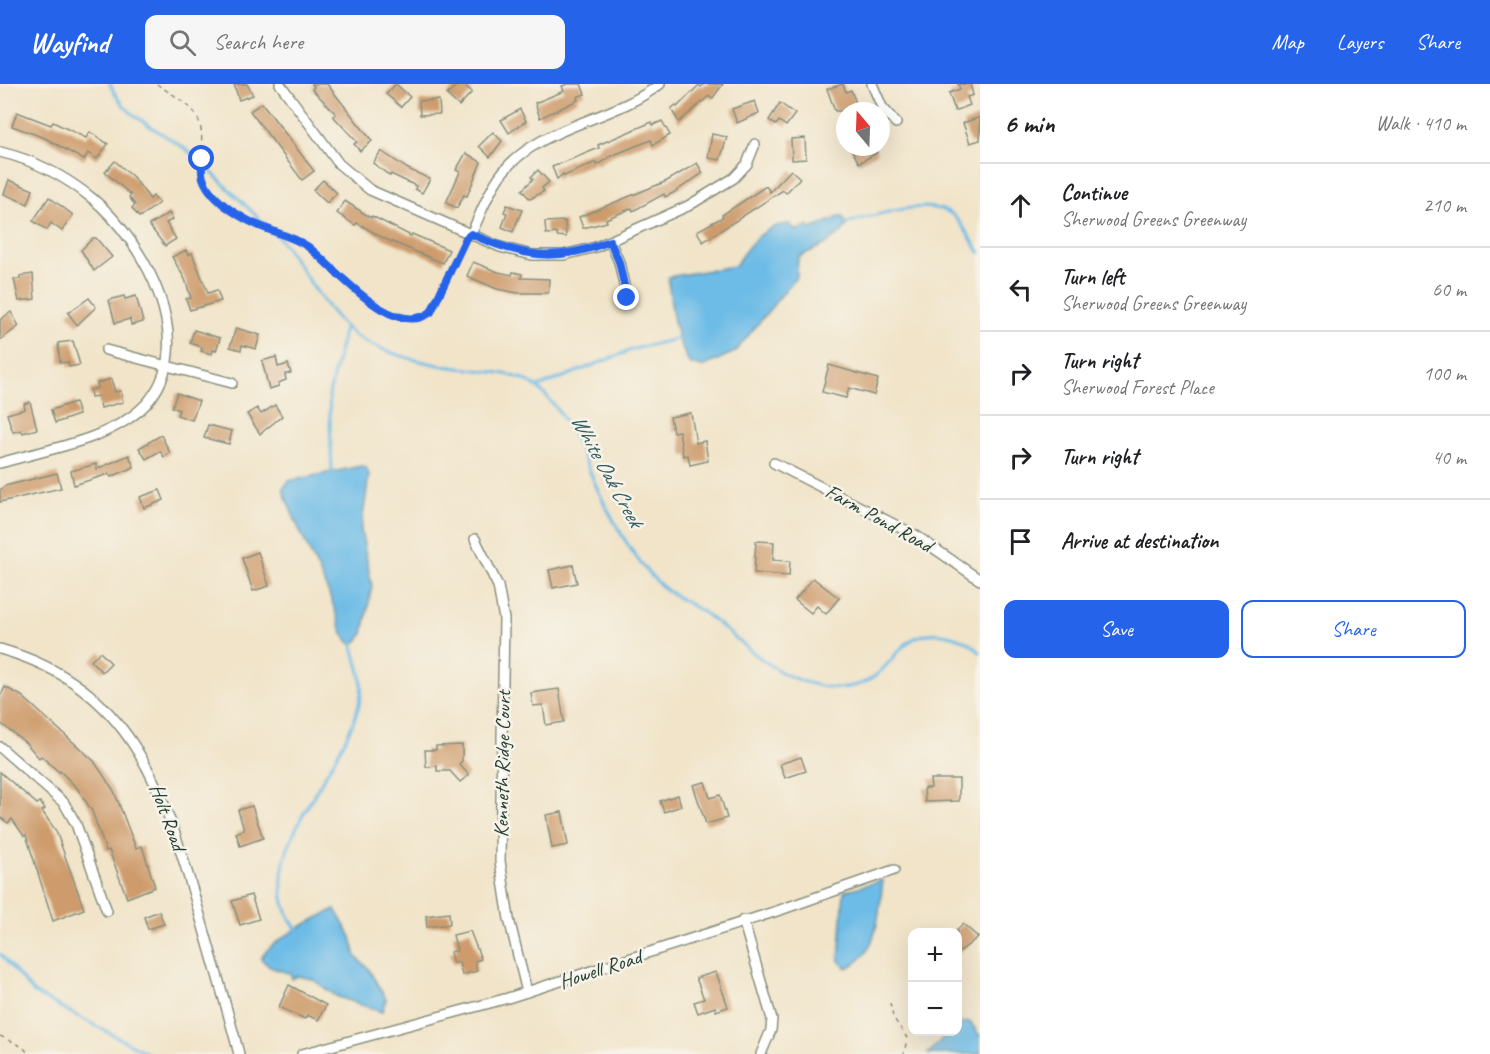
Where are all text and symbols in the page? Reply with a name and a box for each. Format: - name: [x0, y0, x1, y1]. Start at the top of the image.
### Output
- search box: [145, 15, 565, 69]
- text: Wayfind: [30, 25, 109, 60]
- icon: search: [166, 26, 199, 59]
- text: Search here: [214, 28, 303, 56]
- text: Map: [1271, 29, 1304, 55]
- text: Layers: [1337, 29, 1383, 55]
- text: Share: [1416, 29, 1460, 55]
- north arrow: [836, 102, 890, 156]
- text: 6 min: [1004, 107, 1054, 140]
- text: Walk · 410 m: [1376, 111, 1466, 136]
- route start: [188, 145, 214, 171]
- text: Continue: [1061, 179, 1127, 207]
- icon: ahead: [1004, 189, 1037, 222]
- text: 210 m: [1423, 193, 1466, 218]
- text: Sherwood Greens Greenway: [1061, 207, 1246, 232]
- text: Turn left: [1061, 263, 1125, 291]
- icon: left: [1004, 273, 1037, 306]
- text: 60 m: [1432, 277, 1466, 302]
- route end: [613, 284, 639, 310]
- text: Sherwood Greens Greenway: [1061, 291, 1246, 316]
- text: Turn right: [1061, 347, 1138, 375]
- icon: right: [1004, 357, 1037, 390]
- text: 100 m: [1423, 361, 1466, 386]
- text: Sherwood Forest Place: [1061, 375, 1214, 400]
- water label: White Oak Creek: [565, 409, 651, 535]
- icon: right: [1004, 441, 1037, 474]
- text: Turn right: [1061, 443, 1138, 471]
- text: 40 m: [1432, 445, 1466, 470]
- street label: Farm Pond Road: [821, 478, 940, 560]
- icon: arrive: [1004, 525, 1037, 558]
- text: Arrive at destination: [1061, 527, 1218, 555]
- button: Save: [1004, 600, 1229, 658]
- button: Share: [1241, 600, 1466, 658]
- street label: Kenneth Ridge Court: [488, 688, 516, 838]
- street label: Holt Road: [144, 780, 193, 857]
- map controls: [908, 928, 962, 1036]
- button: +: [908, 928, 962, 982]
- street label: Howell Road: [556, 942, 648, 994]
- button: −: [908, 982, 962, 1036]

